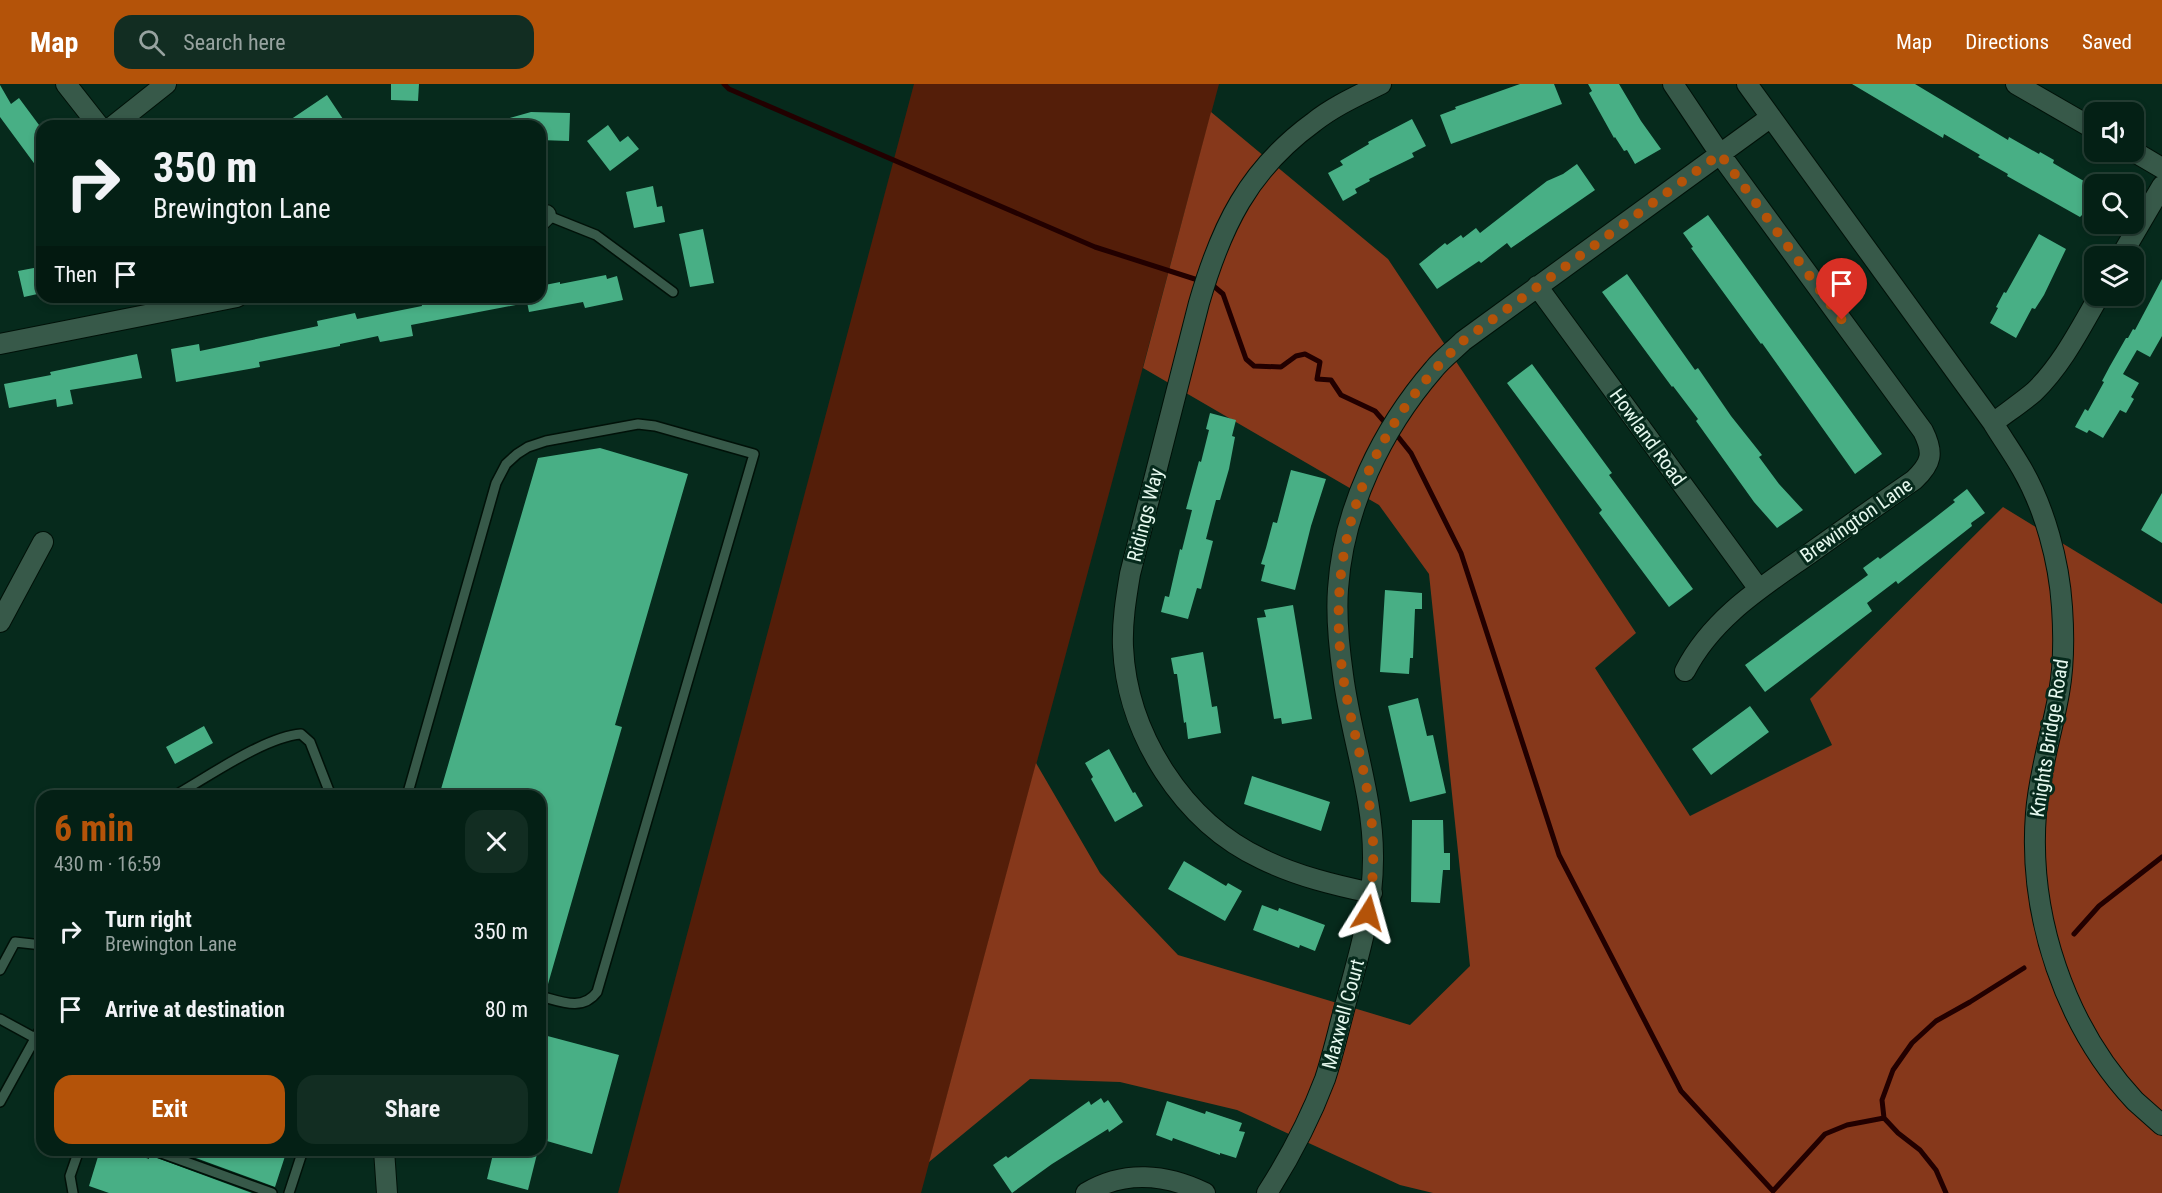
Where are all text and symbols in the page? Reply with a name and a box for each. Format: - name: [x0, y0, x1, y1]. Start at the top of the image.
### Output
- search box: [114, 15, 534, 69]
- text: Map: [30, 26, 78, 59]
- icon: search: [135, 26, 168, 59]
- text: Search here: [183, 30, 286, 55]
- text: Map: [1896, 30, 1932, 54]
- text: Directions: [1965, 30, 2049, 54]
- text: Saved: [2082, 30, 2132, 54]
- map controls: [2084, 102, 2144, 306]
- button: sound: [2084, 102, 2144, 162]
- text: 350 m: [153, 143, 258, 192]
- icon: right: [54, 144, 132, 222]
- button: search: [2084, 174, 2144, 234]
- text: Brewington Lane: [153, 193, 331, 225]
- button: layers: [2084, 246, 2144, 306]
- icon: arrive: [109, 258, 142, 291]
- pin: [1816, 258, 1867, 320]
- text: Then: [54, 262, 97, 287]
- icon: arrive: [1825, 267, 1858, 300]
- street label: Howland Road: [1605, 384, 1691, 490]
- street label: Ridings Way: [1122, 466, 1168, 564]
- street label: Brewington Lane: [1795, 472, 1917, 568]
- street label: Knights Bridge Road: [2025, 657, 2073, 819]
- text: 6 min: [54, 808, 134, 850]
- button: close: [465, 810, 528, 873]
- text: 430 m · 16:59: [54, 852, 161, 876]
- position arrow: [1336, 881, 1400, 945]
- text: Turn right: [105, 907, 192, 932]
- icon: right: [54, 915, 87, 948]
- text: 350 m: [474, 919, 528, 944]
- text: Brewington Lane: [105, 932, 237, 956]
- street label: Maxwell Court: [1317, 956, 1369, 1072]
- icon: arrive: [54, 993, 87, 1026]
- text: Arrive at destination: [105, 997, 285, 1022]
- text: 80 m: [485, 997, 528, 1022]
- button: Exit: [54, 1075, 285, 1144]
- button: Share: [297, 1075, 528, 1144]

